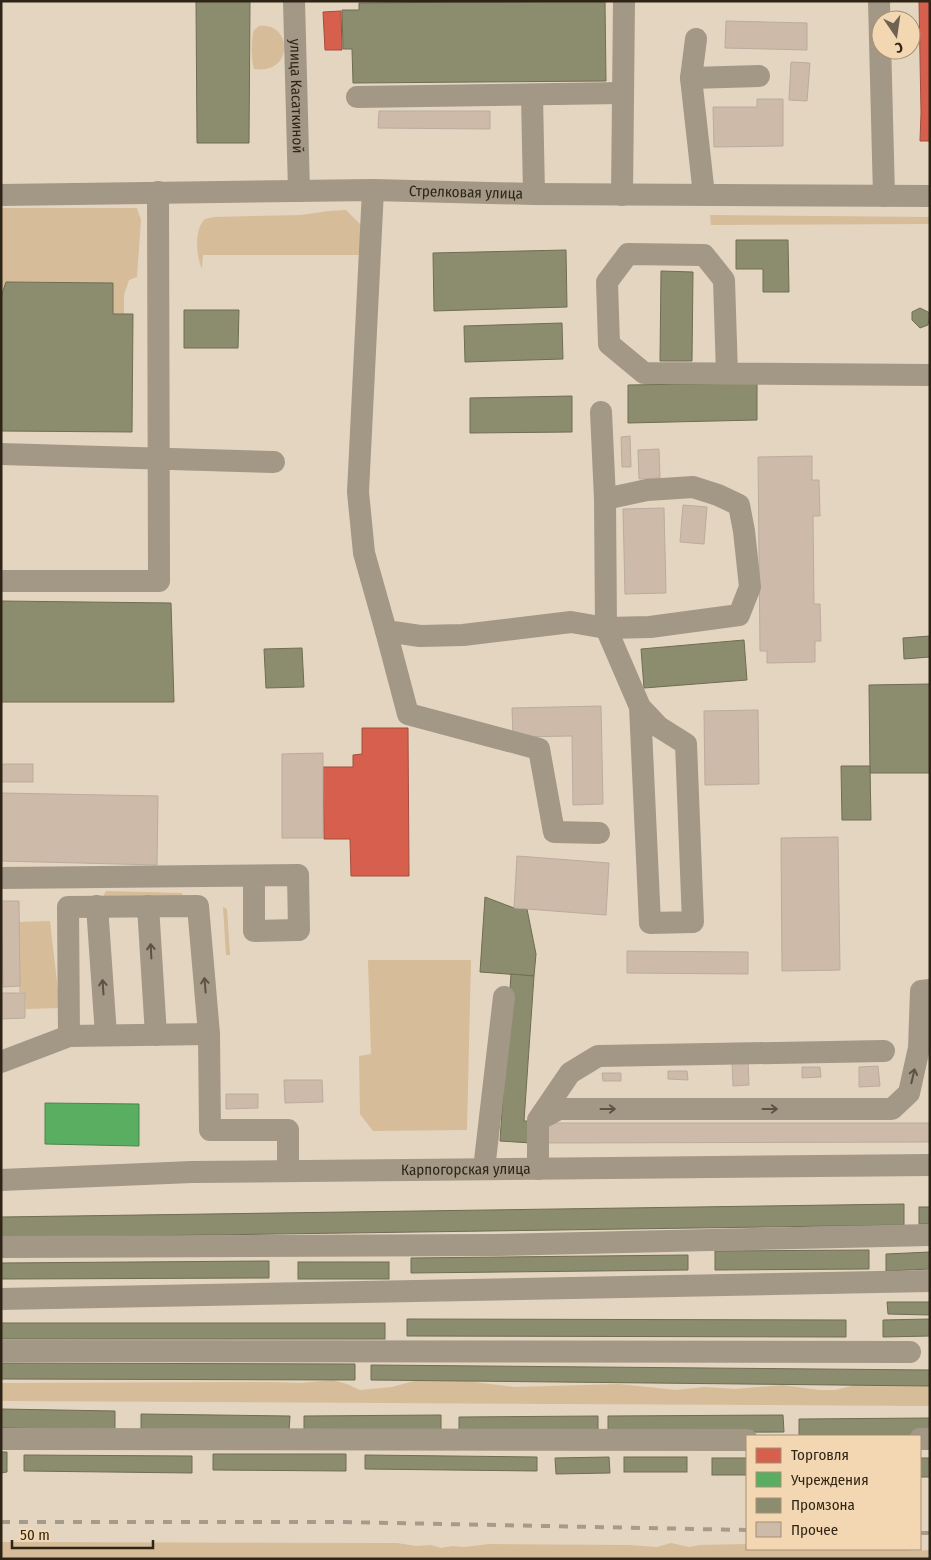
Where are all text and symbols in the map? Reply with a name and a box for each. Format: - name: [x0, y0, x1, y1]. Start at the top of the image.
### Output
- north arrow: [871, 10, 921, 60]
- street label: улица Касаткиной: [286, 38, 307, 154]
- text: С: [893, 38, 904, 56]
- street label: Стрелковая улица: [409, 182, 523, 203]
- one-way arrow: [146, 943, 155, 959]
- one-way arrow: [200, 977, 210, 993]
- one-way arrow: [98, 979, 107, 995]
- one-way arrow: [909, 1068, 918, 1084]
- one-way arrow: [599, 1104, 615, 1114]
- one-way arrow: [762, 1104, 778, 1114]
- street label: Карпогорская улица: [401, 1160, 531, 1179]
- legend: [746, 1435, 921, 1550]
- text: Торговля: [791, 1446, 849, 1464]
- text: Учреждения: [790, 1471, 869, 1489]
- text: Промзона: [791, 1496, 855, 1514]
- scale bar: [12, 1518, 154, 1550]
- text: Прочее: [791, 1521, 838, 1539]
- text: 50 m: [20, 1526, 50, 1544]

